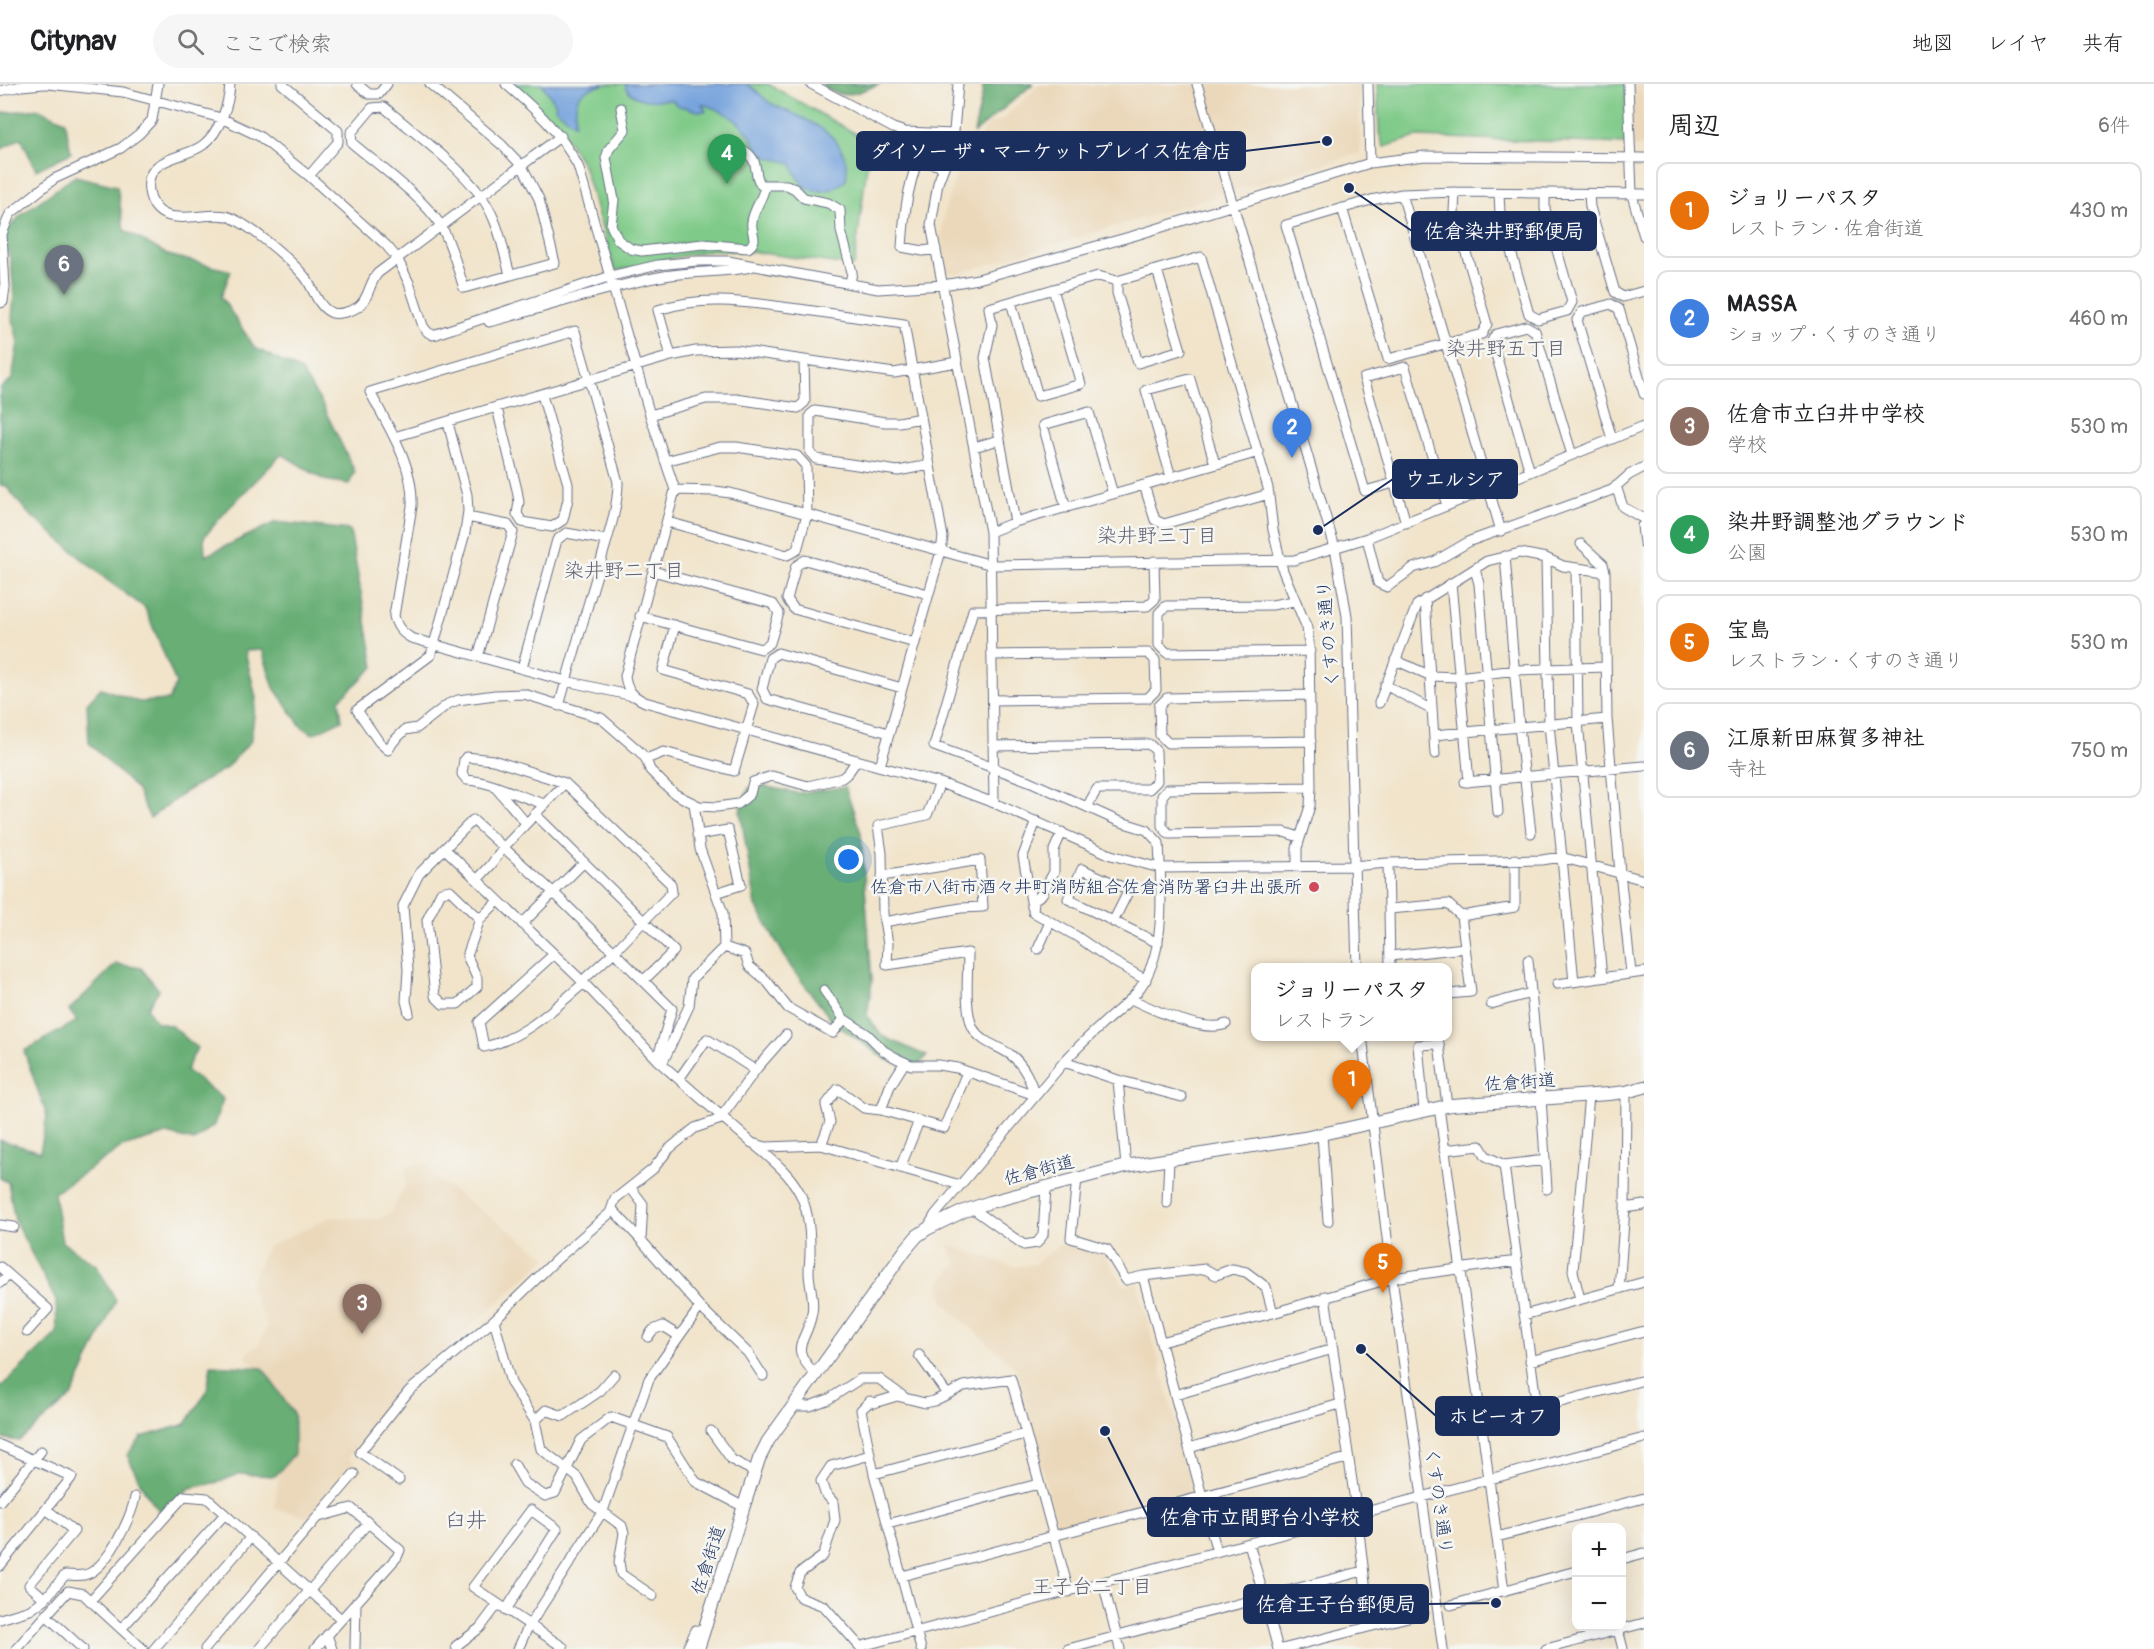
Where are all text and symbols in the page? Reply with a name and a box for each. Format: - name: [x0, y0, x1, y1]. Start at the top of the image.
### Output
- search box: [153, 14, 573, 68]
- text: Citynav: [30, 24, 117, 59]
- icon: search: [174, 25, 207, 58]
- text: ここで検索: [222, 30, 332, 58]
- text: 地図: [1912, 30, 1954, 57]
- text: レイヤ: [1987, 30, 2049, 57]
- text: 共有: [2082, 30, 2124, 57]
- text: 周辺: [1668, 110, 1720, 142]
- text: 6件: [2098, 113, 2130, 138]
- callout: ダイソー ザ・マーケットプレイス佐倉店: [857, 132, 1245, 170]
- pin: 4: [708, 135, 746, 184]
- text: ダイソー ザ・マーケットプレイス佐倉店: [870, 139, 1232, 164]
- text: ジョリーパスタ: [1727, 184, 1881, 212]
- text: 1: [1686, 198, 1693, 223]
- text: 430 m: [2069, 198, 2128, 223]
- callout: 佐倉染井野郵便局: [1412, 212, 1596, 250]
- text: レストラン · 佐倉街道: [1727, 216, 1924, 241]
- text: 佐倉染井野郵便局: [1424, 219, 1584, 244]
- pin: 6: [44, 246, 84, 295]
- text: MASSA: [1727, 290, 1797, 318]
- text: 2: [1684, 306, 1695, 331]
- text: 460 m: [2069, 306, 2128, 331]
- text: ショップ · くすのき通り: [1727, 322, 1941, 347]
- district label: 染井野五丁目: [1446, 336, 1566, 361]
- text: 佐倉市立臼井中学校: [1727, 400, 1925, 428]
- pin: 2: [1272, 408, 1312, 458]
- text: 3: [1684, 414, 1695, 439]
- text: 530 m: [2070, 414, 2128, 439]
- text: 学校: [1727, 432, 1767, 457]
- callout: ウエルシア: [1393, 460, 1517, 498]
- text: ウエルシア: [1405, 467, 1505, 492]
- text: 染井野調整池グラウンド: [1727, 508, 1969, 536]
- text: 4: [1684, 522, 1695, 547]
- text: 530 m: [2070, 522, 2128, 547]
- district label: 染井野三丁目: [1097, 523, 1217, 548]
- text: 公園: [1727, 540, 1767, 565]
- district label: 染井野二丁目: [564, 558, 684, 583]
- street label: くすのき通り: [1312, 579, 1345, 689]
- text: 宝島: [1727, 616, 1771, 644]
- text: 5: [1684, 630, 1695, 655]
- text: 530 m: [2070, 630, 2128, 655]
- text: レストラン · くすのき通り: [1727, 648, 1964, 673]
- text: 江原新田麻賀多神社: [1727, 724, 1925, 752]
- text: 6: [1684, 738, 1695, 763]
- text: 750 m: [2071, 738, 2128, 763]
- text: 寺社: [1727, 756, 1767, 781]
- your location: [834, 845, 863, 874]
- place label: 佐倉市八街市酒々井町消防組合佐倉消防署臼井出張所: [870, 876, 1302, 899]
- marker: 佐倉市八街市酒々井町消防組合佐倉消防署臼井出張所: [1307, 880, 1321, 894]
- popup: [1251, 963, 1452, 1041]
- text: ジョリーパスタ: [1274, 976, 1429, 1004]
- text: レストラン: [1274, 1008, 1376, 1033]
- pin: 1: [1332, 1060, 1372, 1110]
- street label: 佐倉街道: [1483, 1069, 1557, 1096]
- street label: 佐倉街道: [1001, 1150, 1077, 1191]
- pin: 5: [1364, 1244, 1402, 1293]
- pin: 3: [342, 1284, 382, 1334]
- callout: ホビーオフ: [1436, 1397, 1559, 1435]
- text: ホビーオフ: [1449, 1404, 1547, 1429]
- street label: くすのき通り: [1420, 1446, 1457, 1556]
- callout: 佐倉市立間野台小学校: [1148, 1498, 1372, 1536]
- text: 佐倉市立間野台小学校: [1160, 1505, 1360, 1530]
- district label: 臼井: [445, 1507, 487, 1534]
- street label: 佐倉街道: [686, 1522, 731, 1598]
- map controls: [1572, 1523, 1626, 1631]
- button: +: [1572, 1523, 1626, 1577]
- district label: 王子台二丁目: [1032, 1574, 1152, 1599]
- button: −: [1572, 1577, 1626, 1631]
- callout: 佐倉王子台郵便局: [1244, 1585, 1428, 1623]
- text: 佐倉王子台郵便局: [1256, 1592, 1416, 1617]

